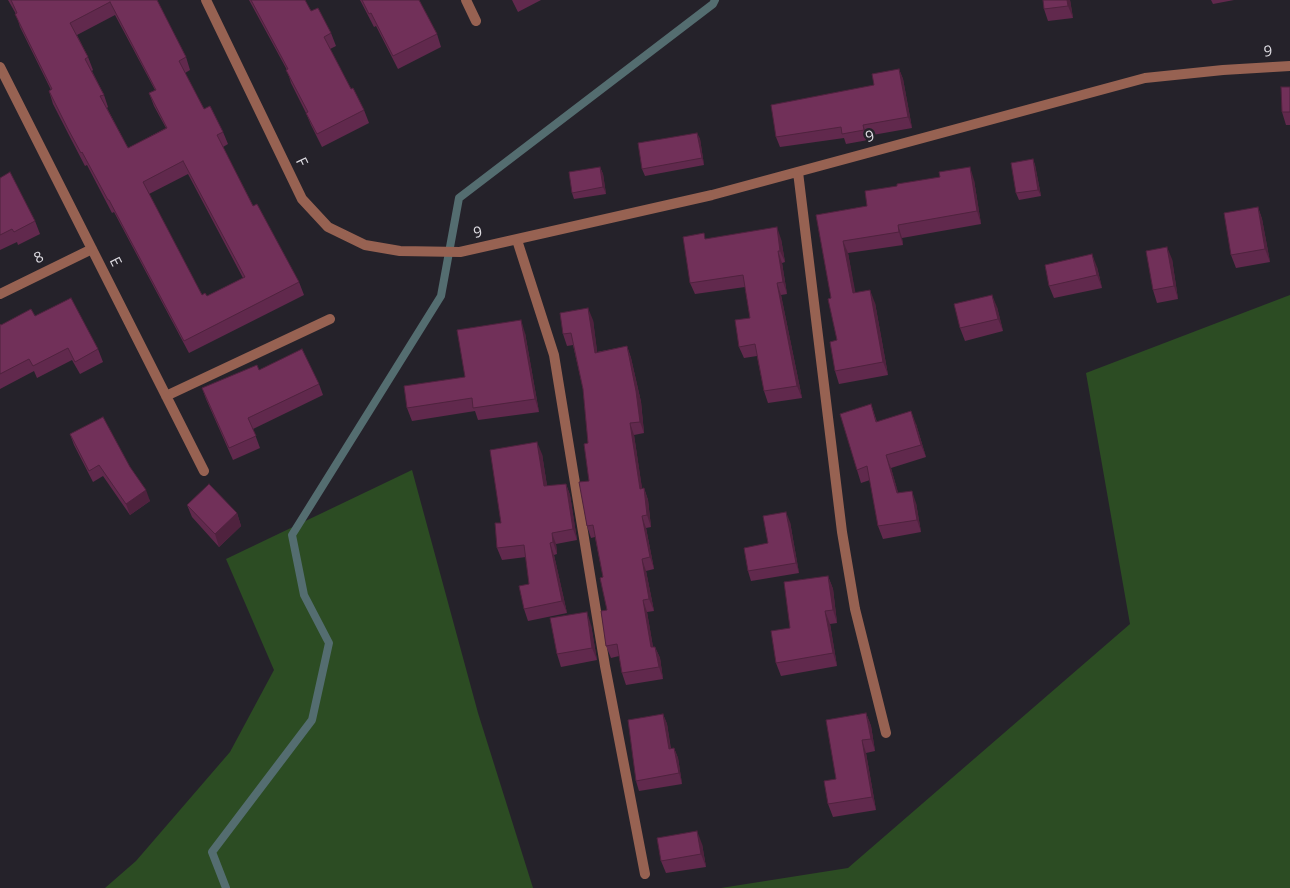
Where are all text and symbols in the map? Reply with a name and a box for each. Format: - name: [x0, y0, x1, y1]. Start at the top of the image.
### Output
- street label: 9: [1263, 43, 1273, 61]
- street label: 9: [864, 127, 876, 147]
- street label: F: [291, 155, 311, 169]
- street label: 9: [472, 223, 484, 243]
- street label: 8: [31, 248, 47, 268]
- street label: E: [105, 254, 125, 270]

